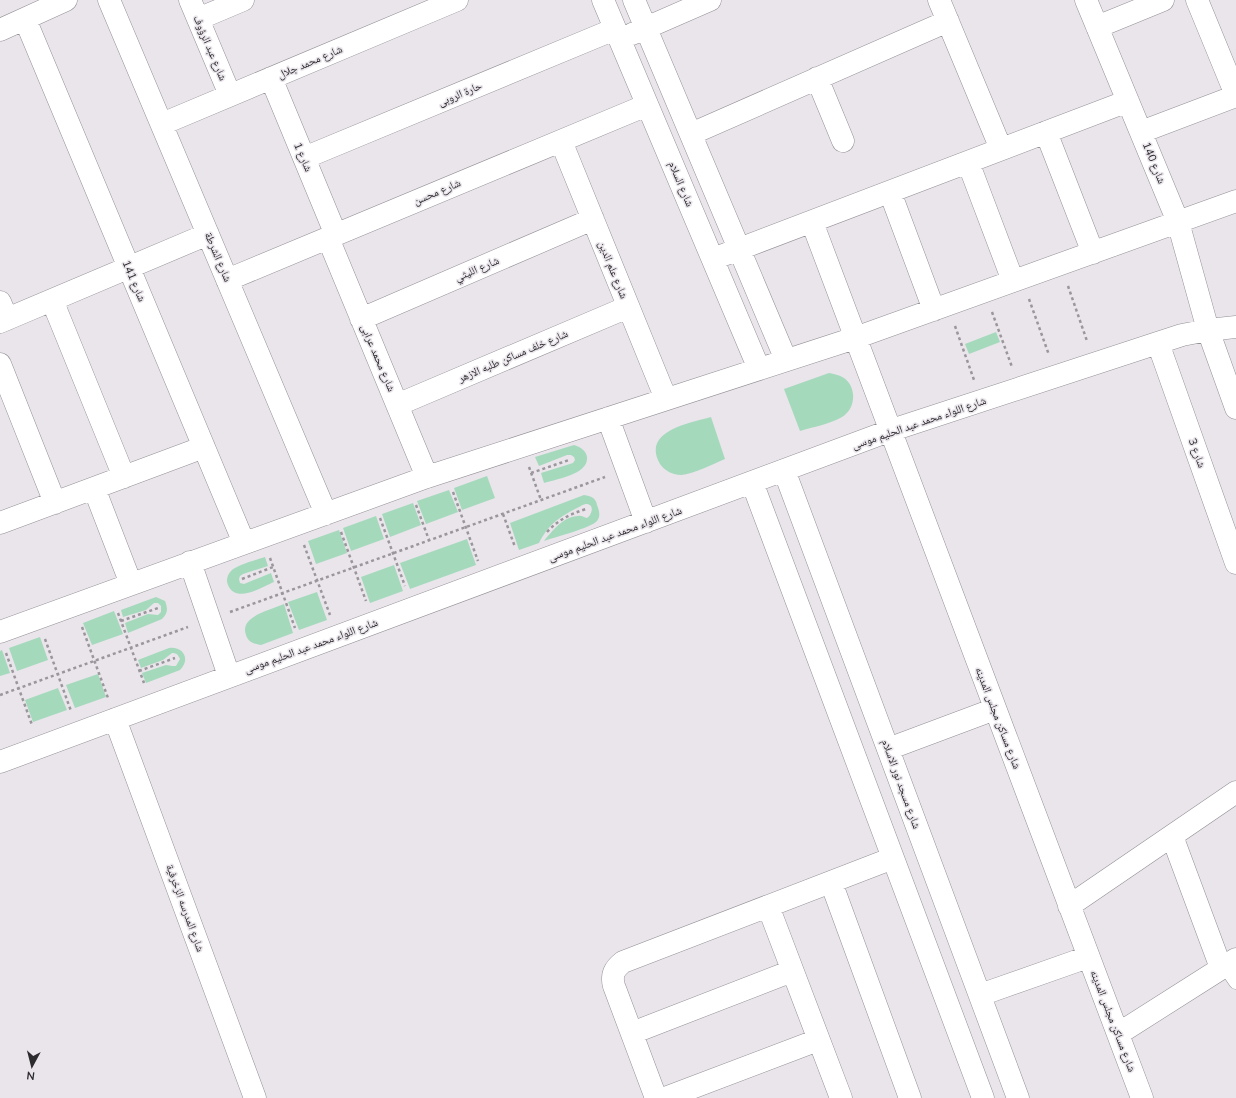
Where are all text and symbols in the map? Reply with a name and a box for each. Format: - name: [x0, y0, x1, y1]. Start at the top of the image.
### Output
- street label: شارع عبد الرؤوف: [190, 13, 230, 83]
- street label: شارع محمد جلال: [275, 42, 345, 82]
- street label: حارة الروبى: [436, 78, 484, 110]
- street label: شارع 1: [290, 140, 316, 174]
- street label: شارع 140: [1139, 140, 1169, 186]
- street label: شارع السلام: [665, 159, 697, 209]
- street label: شارع محسن: [411, 175, 463, 209]
- street label: شارع الشرطة: [201, 230, 235, 284]
- street label: شارع علم الدين: [595, 239, 631, 301]
- street label: شارع الليثي: [452, 253, 502, 286]
- street label: شارع 141: [119, 258, 149, 304]
- street label: شارع محمد عرابى: [357, 322, 399, 394]
- street label: شارع خلف مساكن طلبه الازهر: [455, 326, 570, 386]
- street label: شارع اللواء محمد عبد الحليم موسى: [850, 393, 988, 453]
- street label: شارع 3: [1185, 436, 1209, 470]
- street label: شارع اللواء محمد عبد الحليم موسى: [546, 503, 684, 565]
- street label: شارع اللواء محمد عبد الحليم موسى: [242, 615, 380, 677]
- street label: شارع مساكن مجلس المدينه: [972, 665, 1024, 771]
- street label: شارع مسجد نور الاسلام: [878, 737, 924, 831]
- street label: شارع المدرسه الزخرفية: [162, 862, 208, 954]
- street label: شارع مساكن مجلس المدينه: [1087, 968, 1139, 1074]
- north arrow: [12, 1046, 52, 1086]
- text: N: [26, 1067, 36, 1083]

